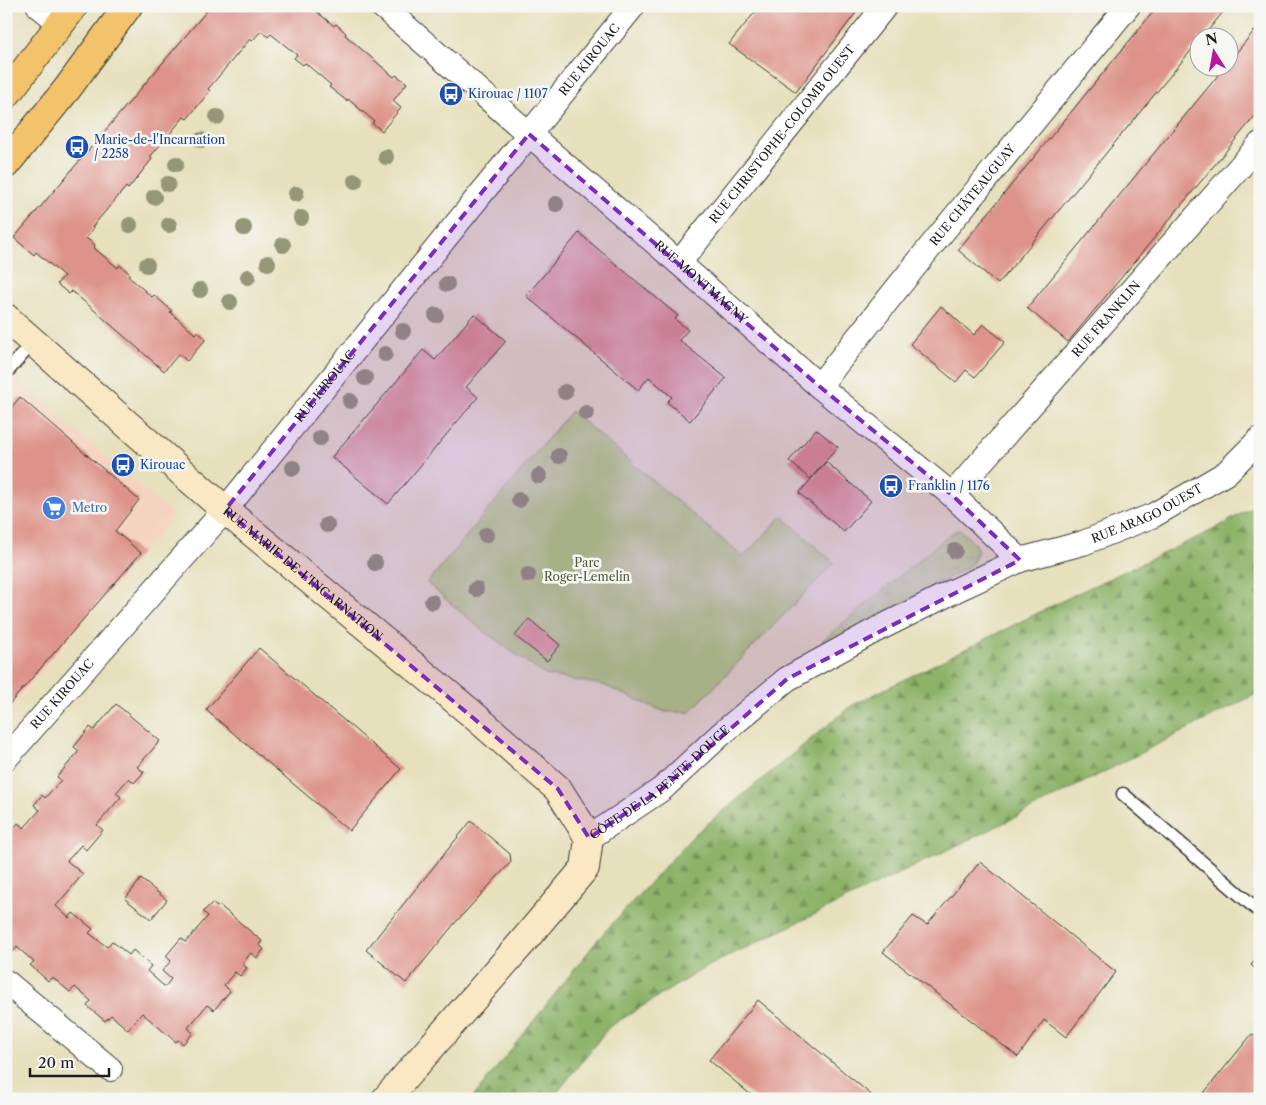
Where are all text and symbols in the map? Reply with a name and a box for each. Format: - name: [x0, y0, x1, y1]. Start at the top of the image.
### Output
- street label: RUE KIROUAC: [555, 20, 623, 99]
- north arrow: [1188, 28, 1238, 78]
- text: N: [1204, 29, 1219, 49]
- street label: RUE CHRISTOPHE-COLOMB OUEST: [706, 42, 858, 226]
- bus stop icon: Kirouac / 1107: [438, 81, 464, 107]
- place label: Kirouac / 1107: [468, 86, 548, 101]
- place label: Marie-de-l'Incarnation / 2258: [94, 132, 226, 161]
- bus stop icon: Marie-de-l'Incarnation / 2258: [64, 134, 90, 160]
- street label: RUE CHÂTEAUGUAY: [926, 141, 1019, 249]
- street label: RUE MONTMAGNY: [652, 237, 751, 327]
- street label: RUE FRANKLIN: [1069, 278, 1143, 360]
- street label: RUE KIROUAC: [291, 347, 358, 425]
- bus stop icon: Kirouac: [110, 452, 136, 478]
- place label: Kirouac: [140, 457, 185, 472]
- bus stop icon: Franklin / 1176: [878, 473, 904, 499]
- place label: Franklin / 1176: [908, 478, 990, 493]
- street label: RUE ARAGO OUEST: [1089, 480, 1205, 546]
- supermarket icon: Metro: [41, 495, 67, 521]
- place label: Metro: [72, 500, 107, 515]
- street label: RUE MARIE-DE-L'INCARNATION: [220, 504, 386, 644]
- park label: Parc Roger-Lemelin: [544, 555, 631, 584]
- street label: RUE KIROUAC: [27, 656, 97, 732]
- street label: CÔTE DE LA PENTE-DOUCE: [586, 722, 733, 843]
- scale bar: [30, 1045, 109, 1077]
- text: 20 m: [38, 1053, 74, 1072]

